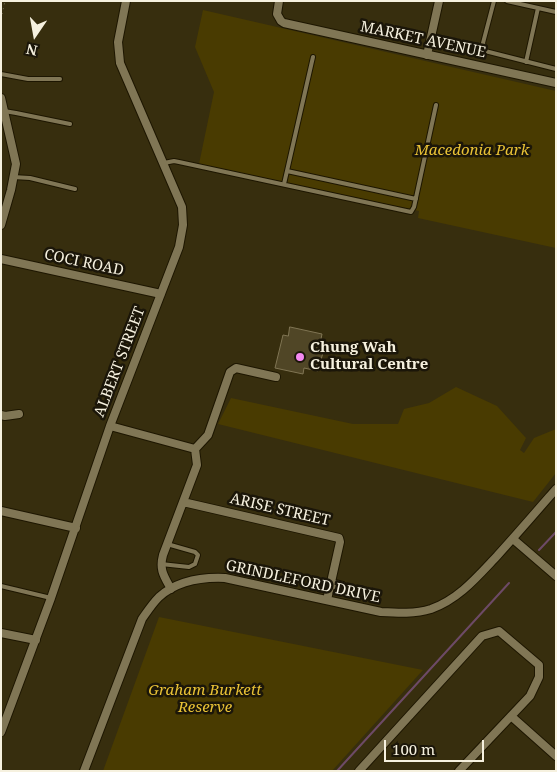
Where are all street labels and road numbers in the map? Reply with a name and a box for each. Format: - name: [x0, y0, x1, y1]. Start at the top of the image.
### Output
- street label: MARKET AVENUE: [359, 18, 487, 62]
- street label: COCI ROAD: [43, 246, 125, 280]
- street label: ALBERT STREET: [91, 304, 149, 420]
- street label: ARISE STREET: [228, 490, 332, 530]
- street label: GRINDLEFORD DRIVE: [224, 557, 382, 607]

